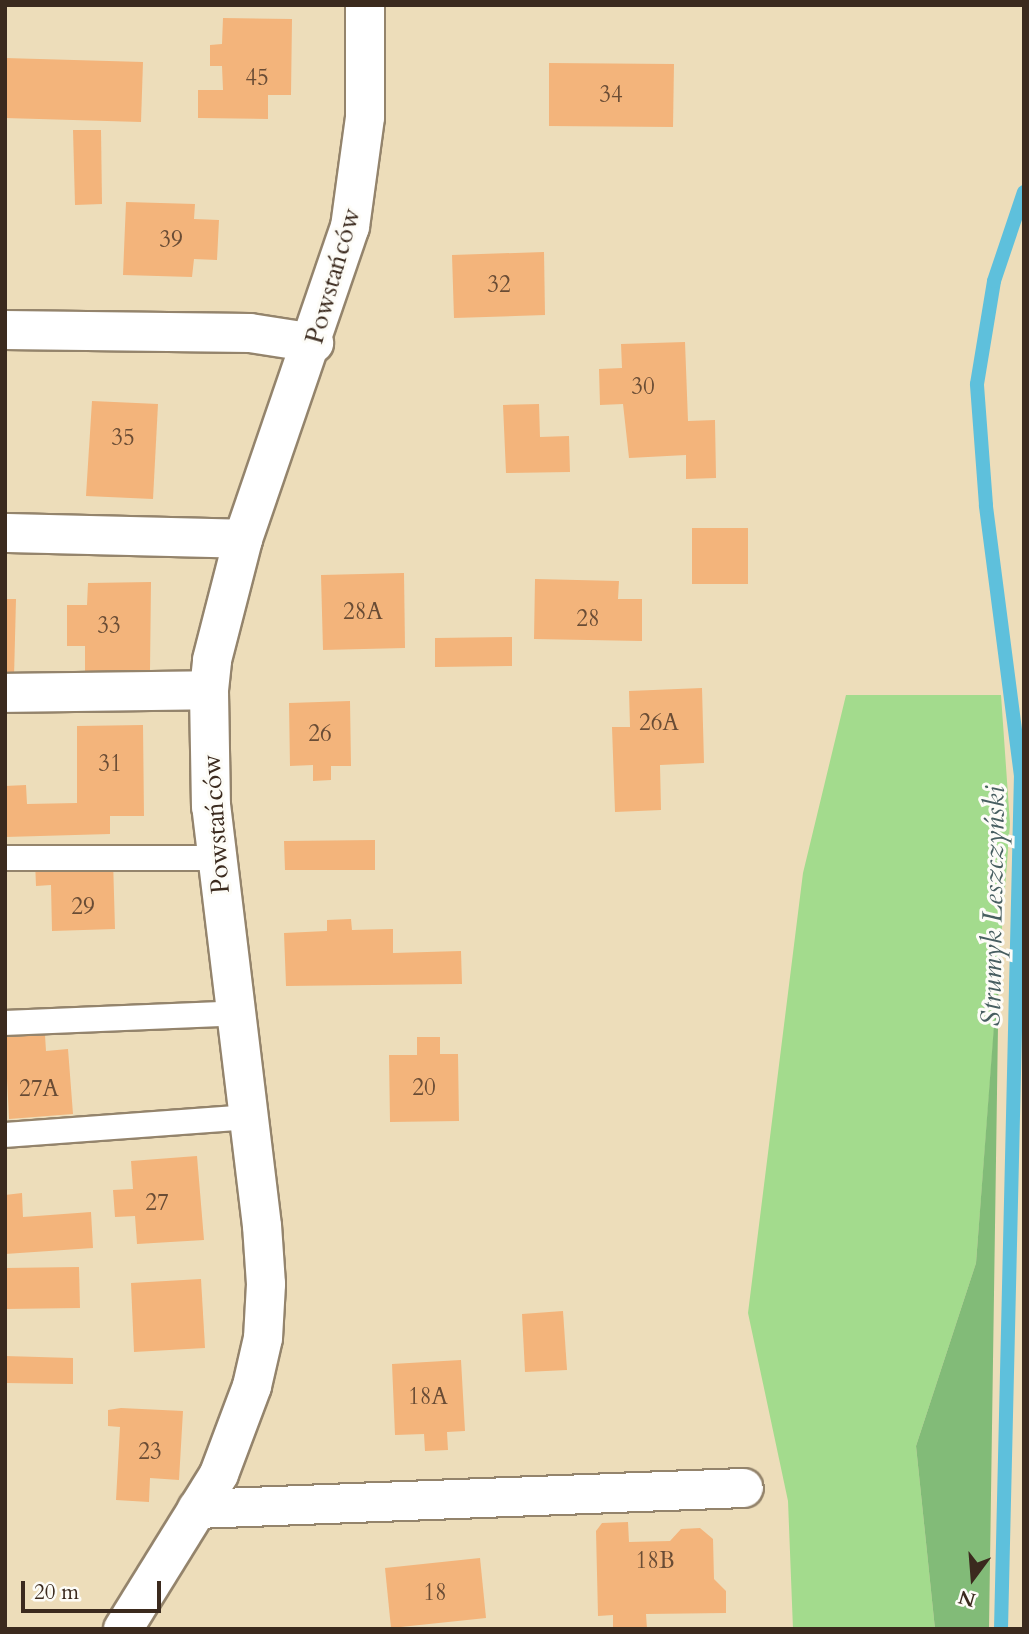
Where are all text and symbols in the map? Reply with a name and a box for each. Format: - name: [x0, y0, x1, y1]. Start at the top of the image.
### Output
- house number: 45: [245, 64, 269, 92]
- house number: 34: [599, 81, 623, 109]
- street label: Powstańców: [299, 204, 367, 348]
- house number: 39: [159, 226, 183, 254]
- house number: 32: [487, 271, 511, 299]
- house number: 30: [631, 373, 655, 401]
- house number: 35: [111, 424, 135, 452]
- house number: 28A: [343, 598, 383, 626]
- house number: 28: [576, 605, 600, 633]
- house number: 33: [97, 612, 121, 640]
- house number: 26A: [639, 709, 679, 737]
- house number: 26: [308, 720, 332, 748]
- house number: 31: [98, 750, 122, 778]
- street label: Powstańców: [196, 753, 236, 895]
- water label: Strumyk Leszczyński: [974, 786, 1012, 1026]
- house number: 29: [71, 893, 95, 921]
- house number: 20: [412, 1074, 436, 1102]
- house number: 27A: [19, 1075, 59, 1103]
- house number: 27: [145, 1189, 169, 1217]
- house number: 18A: [408, 1383, 448, 1411]
- house number: 23: [138, 1438, 162, 1466]
- north arrow: [938, 1543, 1008, 1613]
- house number: 18B: [635, 1547, 675, 1575]
- scale bar: [24, 1568, 164, 1612]
- text: 20 m: [34, 1578, 79, 1607]
- house number: 18: [423, 1579, 447, 1607]
- text: N: [956, 1583, 979, 1613]

